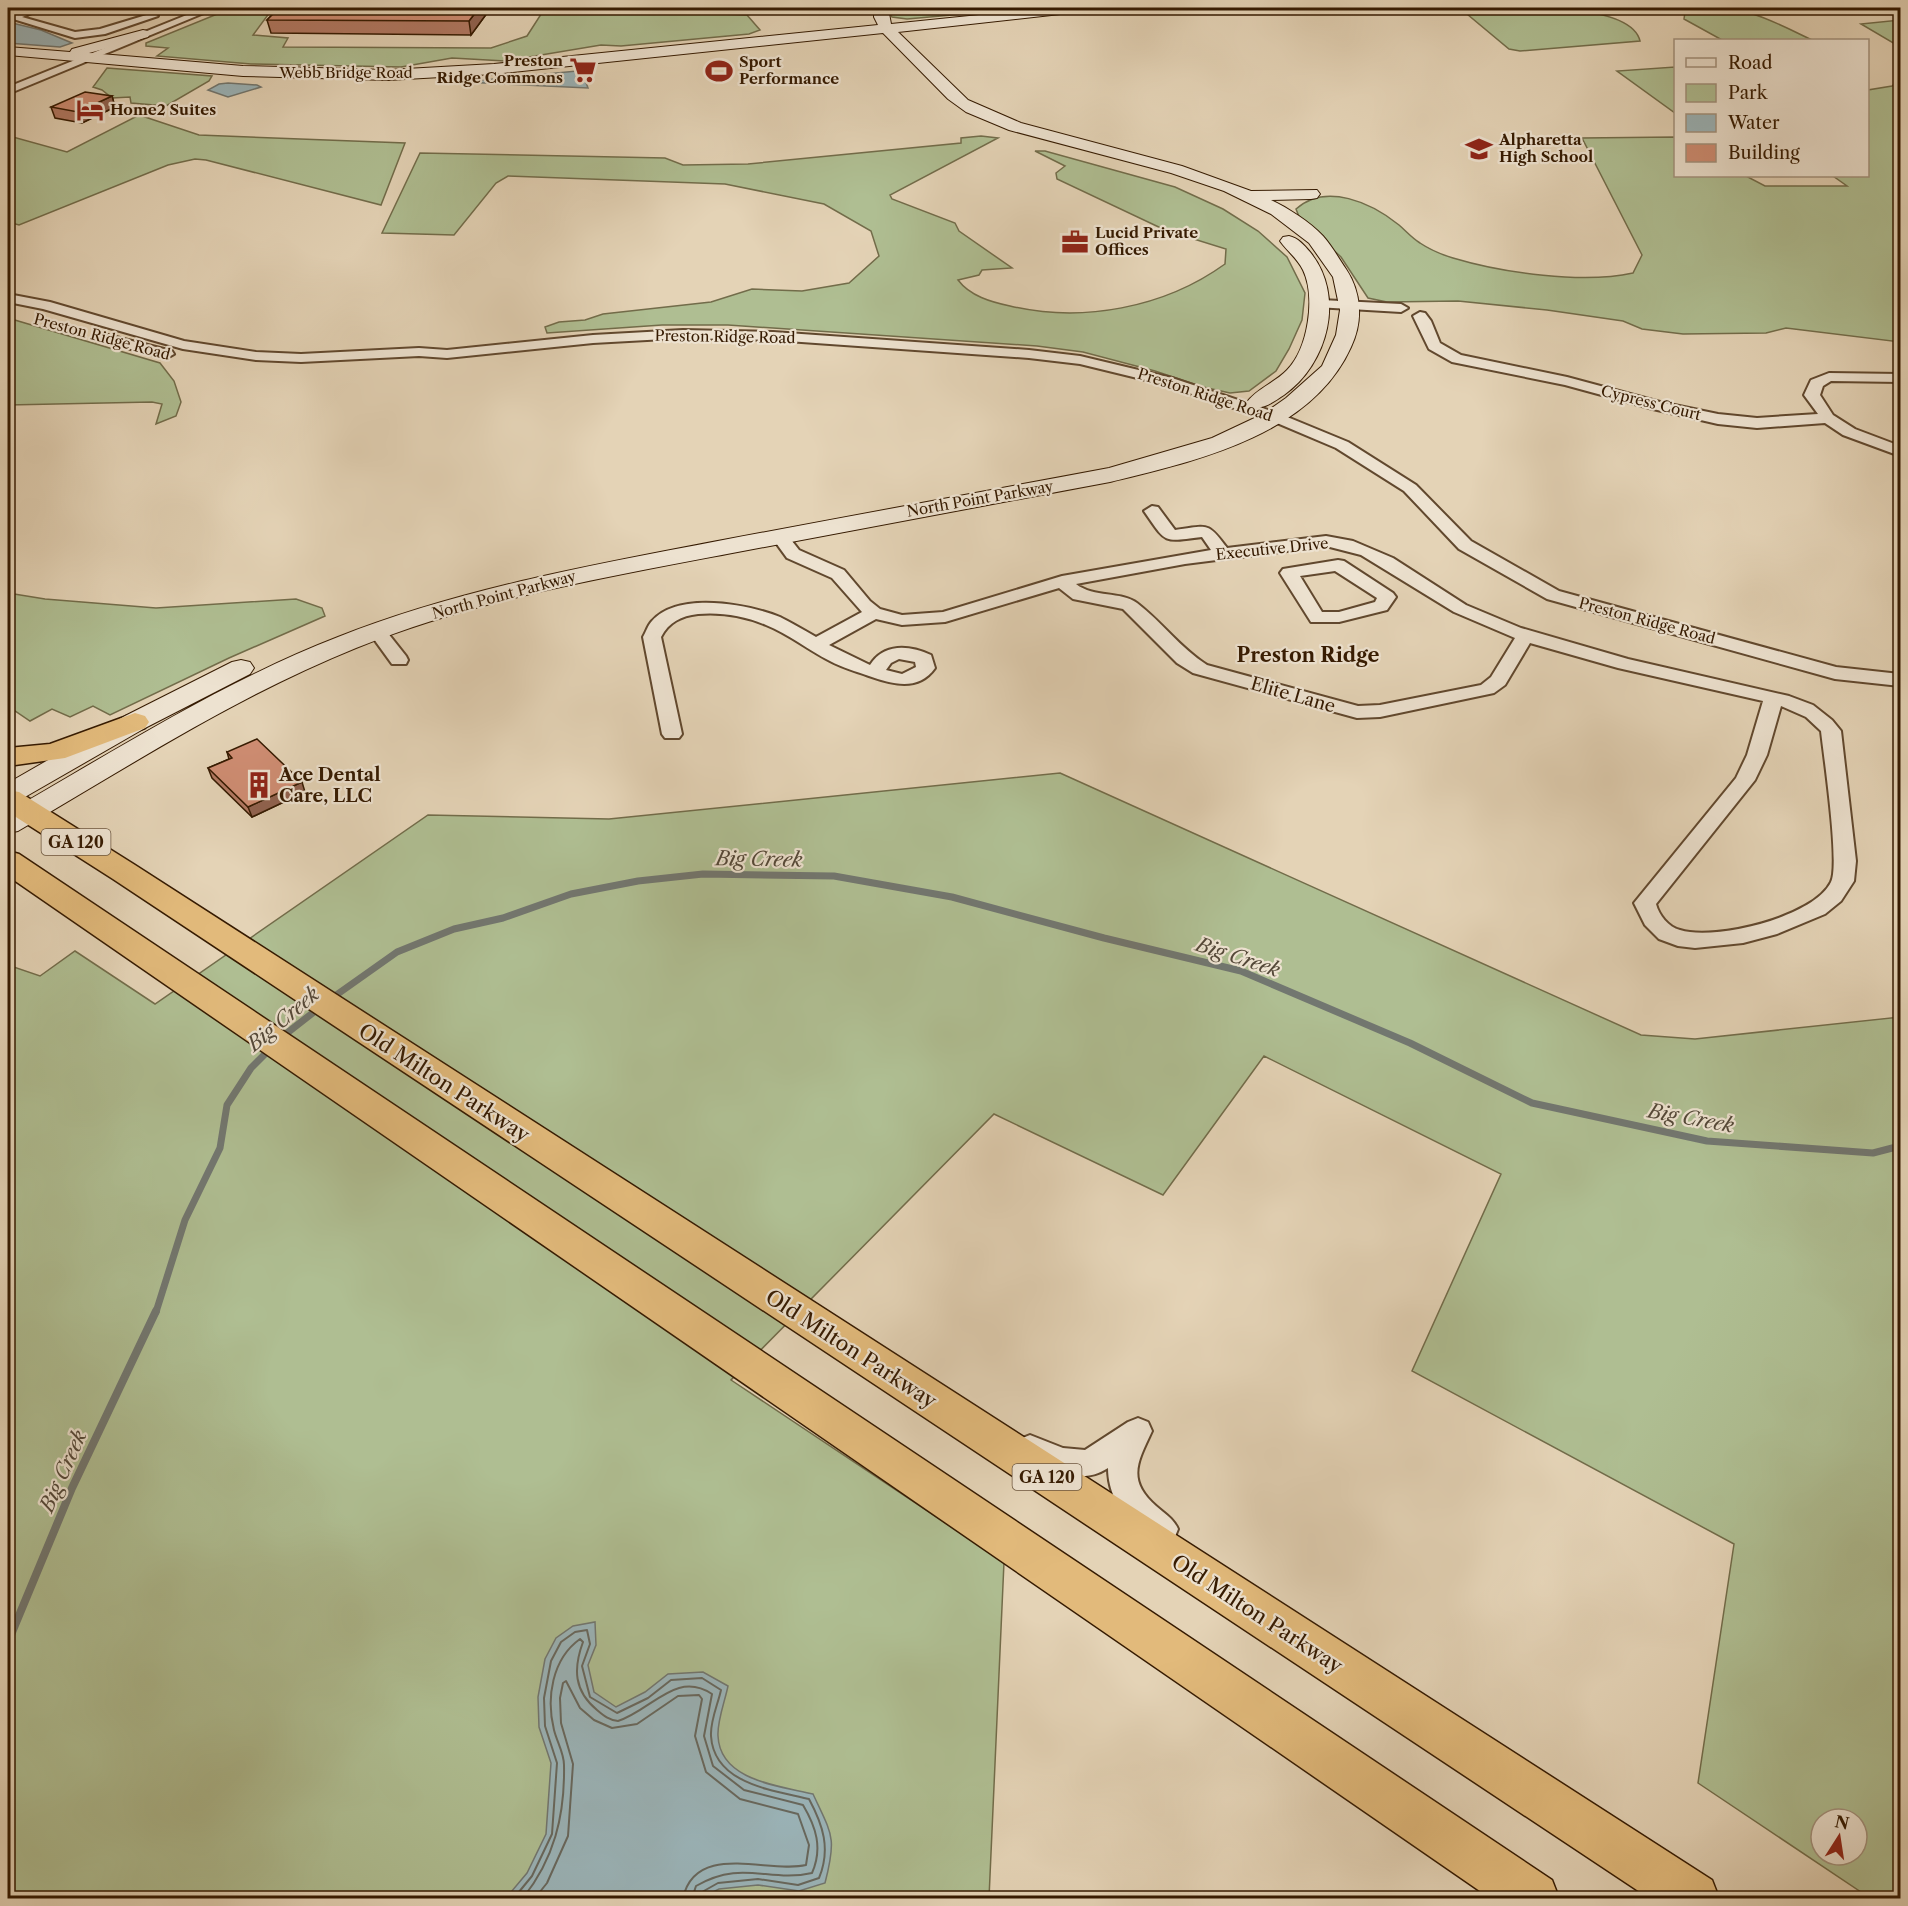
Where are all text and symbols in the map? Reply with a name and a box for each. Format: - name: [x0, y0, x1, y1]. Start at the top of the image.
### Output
- legend: [1674, 39, 1869, 177]
- place label: Preston Ridge Commons: [437, 51, 564, 87]
- place label: Sport Performance: [739, 52, 839, 88]
- text: Road: [1728, 52, 1773, 74]
- supermarket icon: Preston Ridge Commons: [568, 55, 598, 85]
- sports icon: Sport Performance: [704, 56, 734, 86]
- street label: Webb Bridge Road: [278, 63, 413, 82]
- text: Park: [1728, 82, 1769, 104]
- hotel icon: Home2 Suites: [75, 95, 105, 125]
- place label: Home2 Suites: [110, 100, 216, 119]
- text: Water: [1727, 112, 1780, 134]
- place label: Alpharetta High School: [1498, 130, 1593, 166]
- school or university icon: Alpharetta High School: [1464, 134, 1494, 164]
- text: Building: [1728, 142, 1800, 164]
- place label: Lucid Private Offices: [1095, 223, 1198, 259]
- office icon: Lucid Private Offices: [1060, 227, 1090, 257]
- street label: Preston Ridge Road: [32, 309, 173, 364]
- street label: Preston Ridge Road: [654, 326, 796, 347]
- street label: Preston Ridge Road: [1135, 364, 1275, 425]
- street label: Cypress Court: [1599, 381, 1704, 424]
- street label: North Point Parkway: [905, 476, 1055, 521]
- street label: Executive Drive: [1215, 533, 1329, 564]
- street label: North Point Parkway: [430, 566, 579, 623]
- street label: Preston Ridge Road: [1577, 593, 1718, 648]
- district label: Preston Ridge: [1236, 643, 1380, 667]
- street label: Elite Lane: [1248, 672, 1338, 718]
- place label: Ace Dental Care, LLC: [278, 764, 381, 807]
- building icon: Ace Dental Care, LLC: [244, 770, 274, 800]
- road number: GA 120: [42, 829, 110, 855]
- water label: Big Creek: [713, 846, 803, 872]
- water label: Big Creek: [1191, 932, 1284, 982]
- water label: Big Creek: [240, 981, 324, 1057]
- street label: Old Milton Parkway: [354, 1018, 535, 1147]
- water label: Big Creek: [1644, 1098, 1736, 1137]
- street label: Old Milton Parkway: [761, 1284, 942, 1413]
- water label: Big Creek: [34, 1426, 92, 1517]
- road number: GA 120: [1012, 1464, 1082, 1490]
- street label: Old Milton Parkway: [1167, 1549, 1348, 1678]
- north arrow: [1809, 1807, 1869, 1867]
- text: N: [1833, 1811, 1851, 1834]

